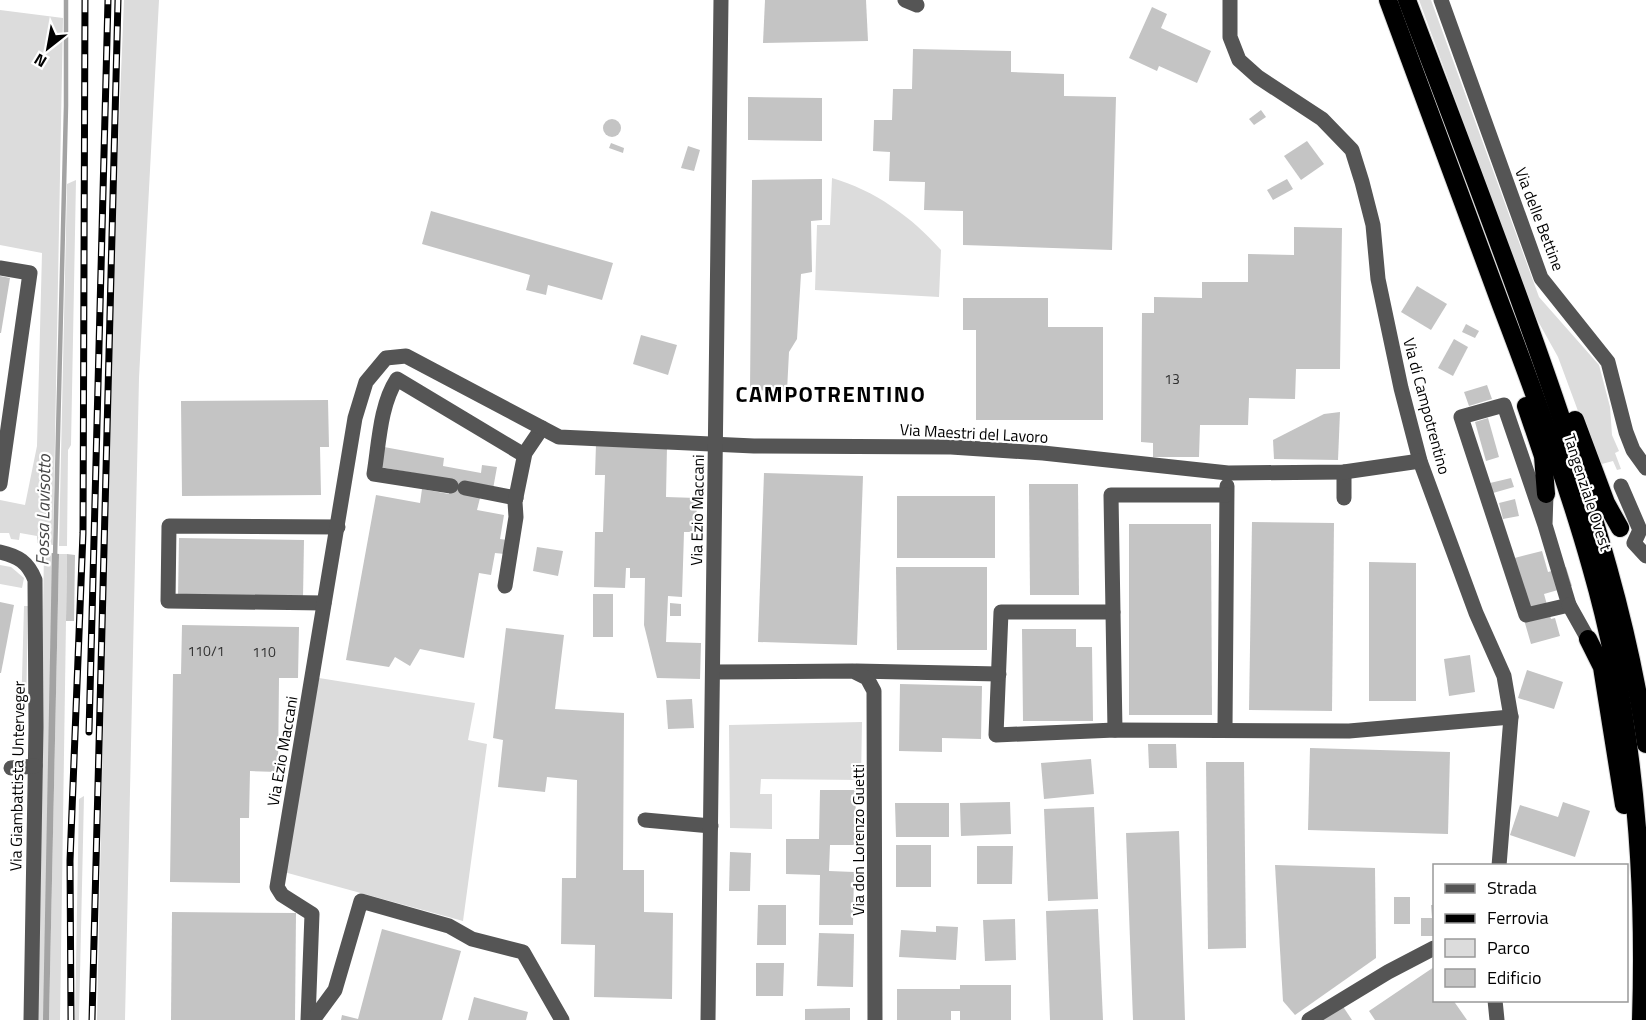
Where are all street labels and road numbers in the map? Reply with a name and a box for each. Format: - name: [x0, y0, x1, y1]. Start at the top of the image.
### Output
- street label: Via delle Bettine: [1509, 164, 1571, 274]
- street label: Via di Campotrentino: [1397, 335, 1457, 477]
- street label: Via Maestri del Lavoro: [899, 417, 1049, 449]
- street label: Tangenziale Ovest: [1558, 430, 1618, 554]
- street label: Via Ezio Maccani: [684, 454, 710, 566]
- street label: Via Giambattista Unterveger: [3, 680, 31, 871]
- street label: Via Ezio Maccani: [261, 694, 303, 808]
- street label: Via don Lorenzo Guetti: [846, 764, 870, 916]

